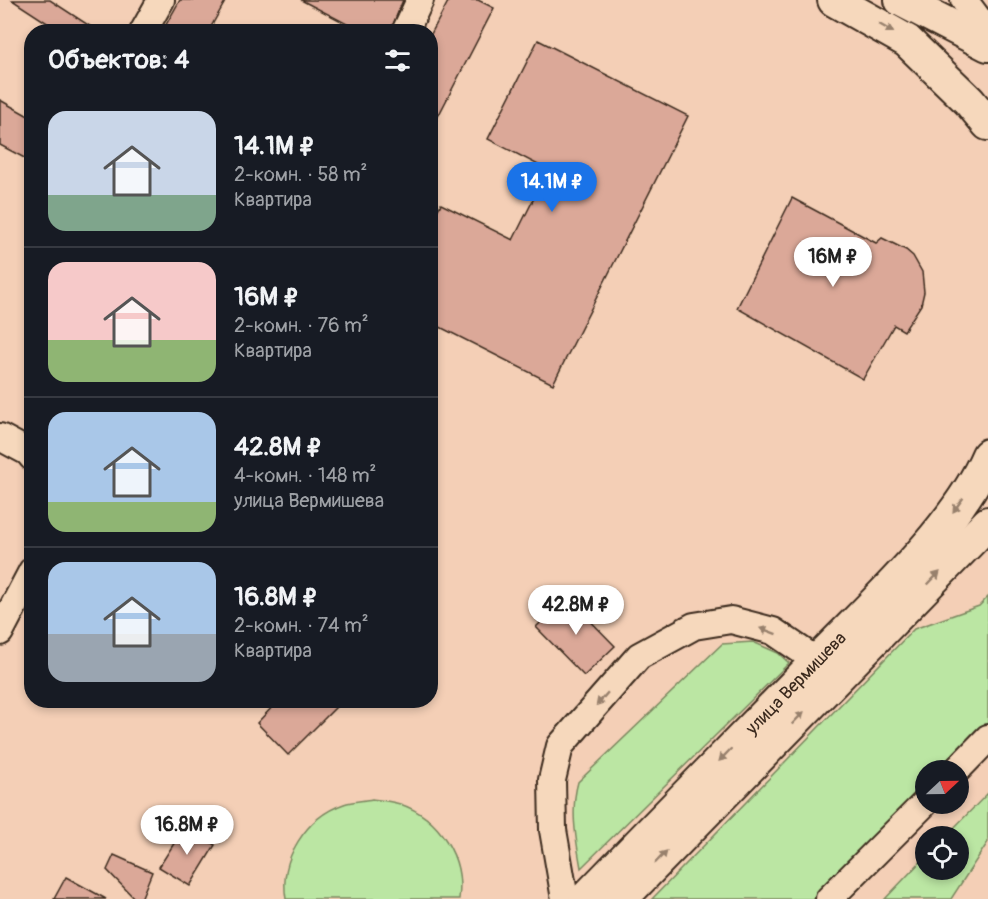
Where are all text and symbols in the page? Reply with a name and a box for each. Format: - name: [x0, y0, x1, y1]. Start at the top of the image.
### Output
- one-way arrow: [877, 23, 894, 33]
- text: Объектов: 4: [48, 44, 189, 76]
- icon: filters: [381, 44, 414, 77]
- text: 14.1M ₽: [234, 130, 315, 162]
- icon: home: [96, 135, 168, 207]
- text: 2-комн. · 58 m²: [234, 162, 367, 187]
- pin: 14.1M ₽: [497, 162, 607, 213]
- text: 14.1M ₽: [521, 169, 583, 194]
- text: Квартира: [234, 187, 312, 212]
- pin: 16M ₽: [791, 237, 875, 288]
- text: 16M ₽: [808, 244, 858, 269]
- text: 16M ₽: [234, 281, 299, 313]
- icon: home: [96, 286, 168, 358]
- text: 2-комн. · 76 m²: [234, 313, 369, 338]
- text: Квартира: [234, 338, 312, 363]
- text: 42.8M ₽: [234, 431, 322, 463]
- icon: home: [96, 436, 168, 508]
- text: 4-комн. · 148 m²: [234, 463, 376, 488]
- text: улица Вермишева: [234, 488, 384, 513]
- one-way arrow: [952, 496, 964, 512]
- one-way arrow: [926, 571, 940, 585]
- text: 16.8M ₽: [234, 581, 318, 613]
- pin: 42.8M ₽: [521, 585, 631, 636]
- icon: home: [96, 586, 168, 658]
- text: 42.8M ₽: [542, 592, 610, 617]
- text: 2-комн. · 74 m²: [234, 613, 369, 638]
- one-way arrow: [758, 625, 776, 635]
- street label: улица Вермишева: [740, 627, 851, 740]
- text: Квартира: [234, 638, 312, 663]
- one-way arrow: [596, 691, 609, 706]
- one-way arrow: [790, 711, 804, 725]
- one-way arrow: [719, 748, 733, 762]
- north arrow: [915, 760, 969, 814]
- map controls: [915, 760, 969, 880]
- pin: 16.8M ₽: [132, 805, 242, 856]
- text: 16.8M ₽: [155, 812, 219, 837]
- button: locate: [915, 826, 969, 880]
- one-way arrow: [654, 851, 668, 865]

